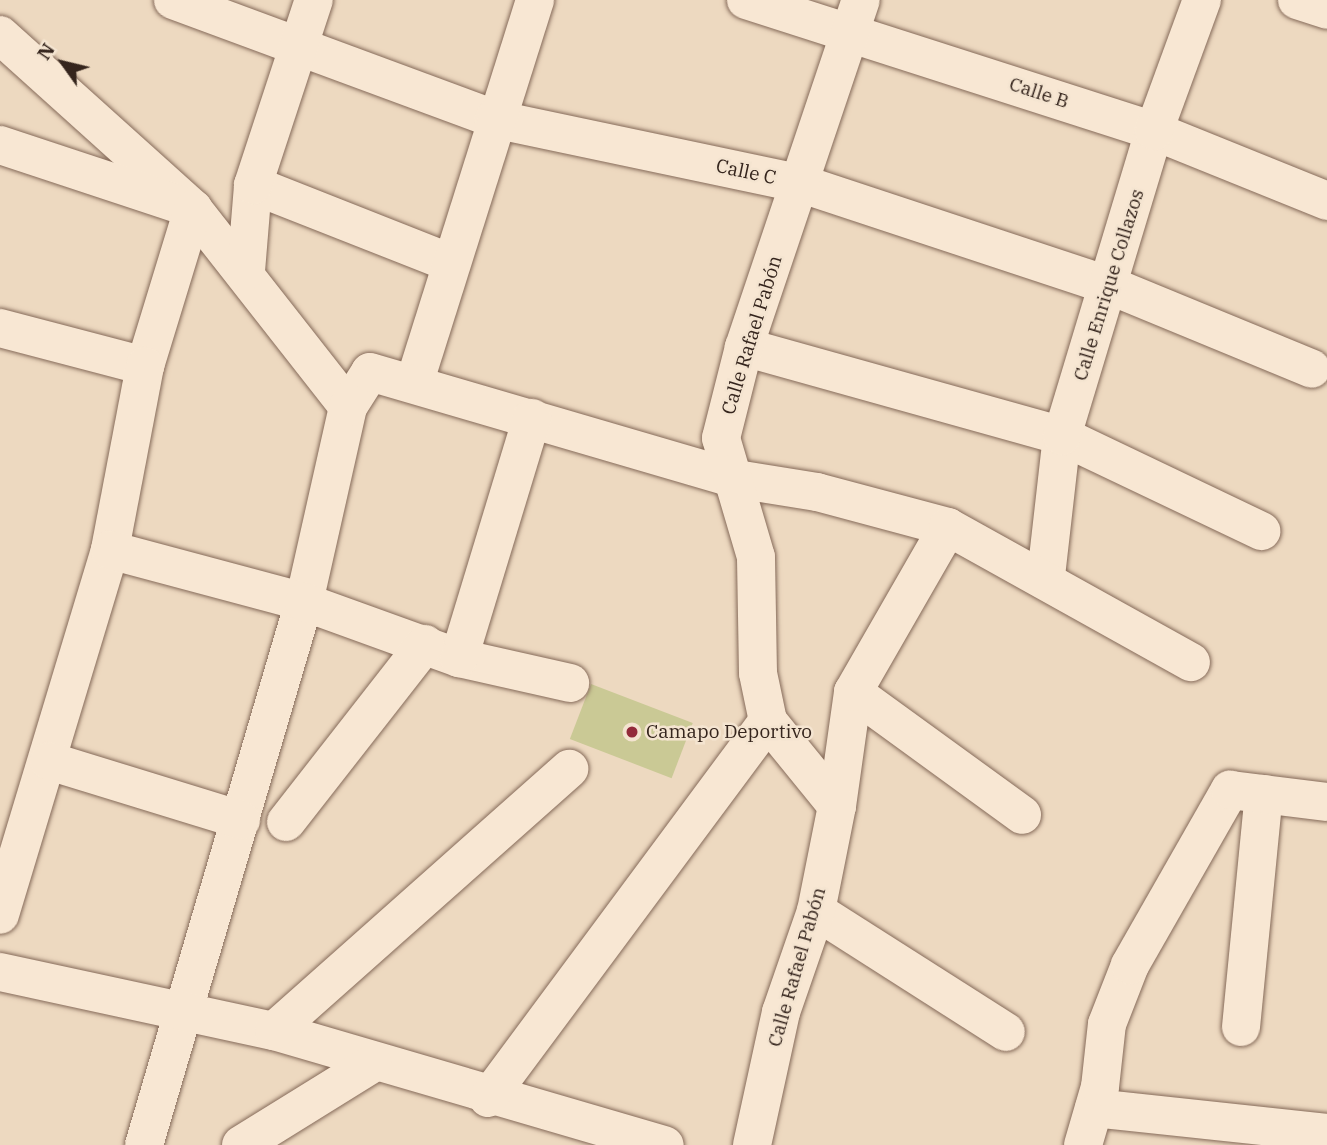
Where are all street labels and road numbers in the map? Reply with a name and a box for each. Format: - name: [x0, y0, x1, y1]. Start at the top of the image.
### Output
- street label: Calle B: [1006, 73, 1072, 113]
- street label: Calle C: [714, 155, 778, 189]
- street label: Calle Enrique Collazos: [1069, 187, 1149, 383]
- street label: Calle Rafael Pabón: [717, 253, 787, 417]
- street label: Calle Rafael Pabón: [763, 885, 831, 1049]

